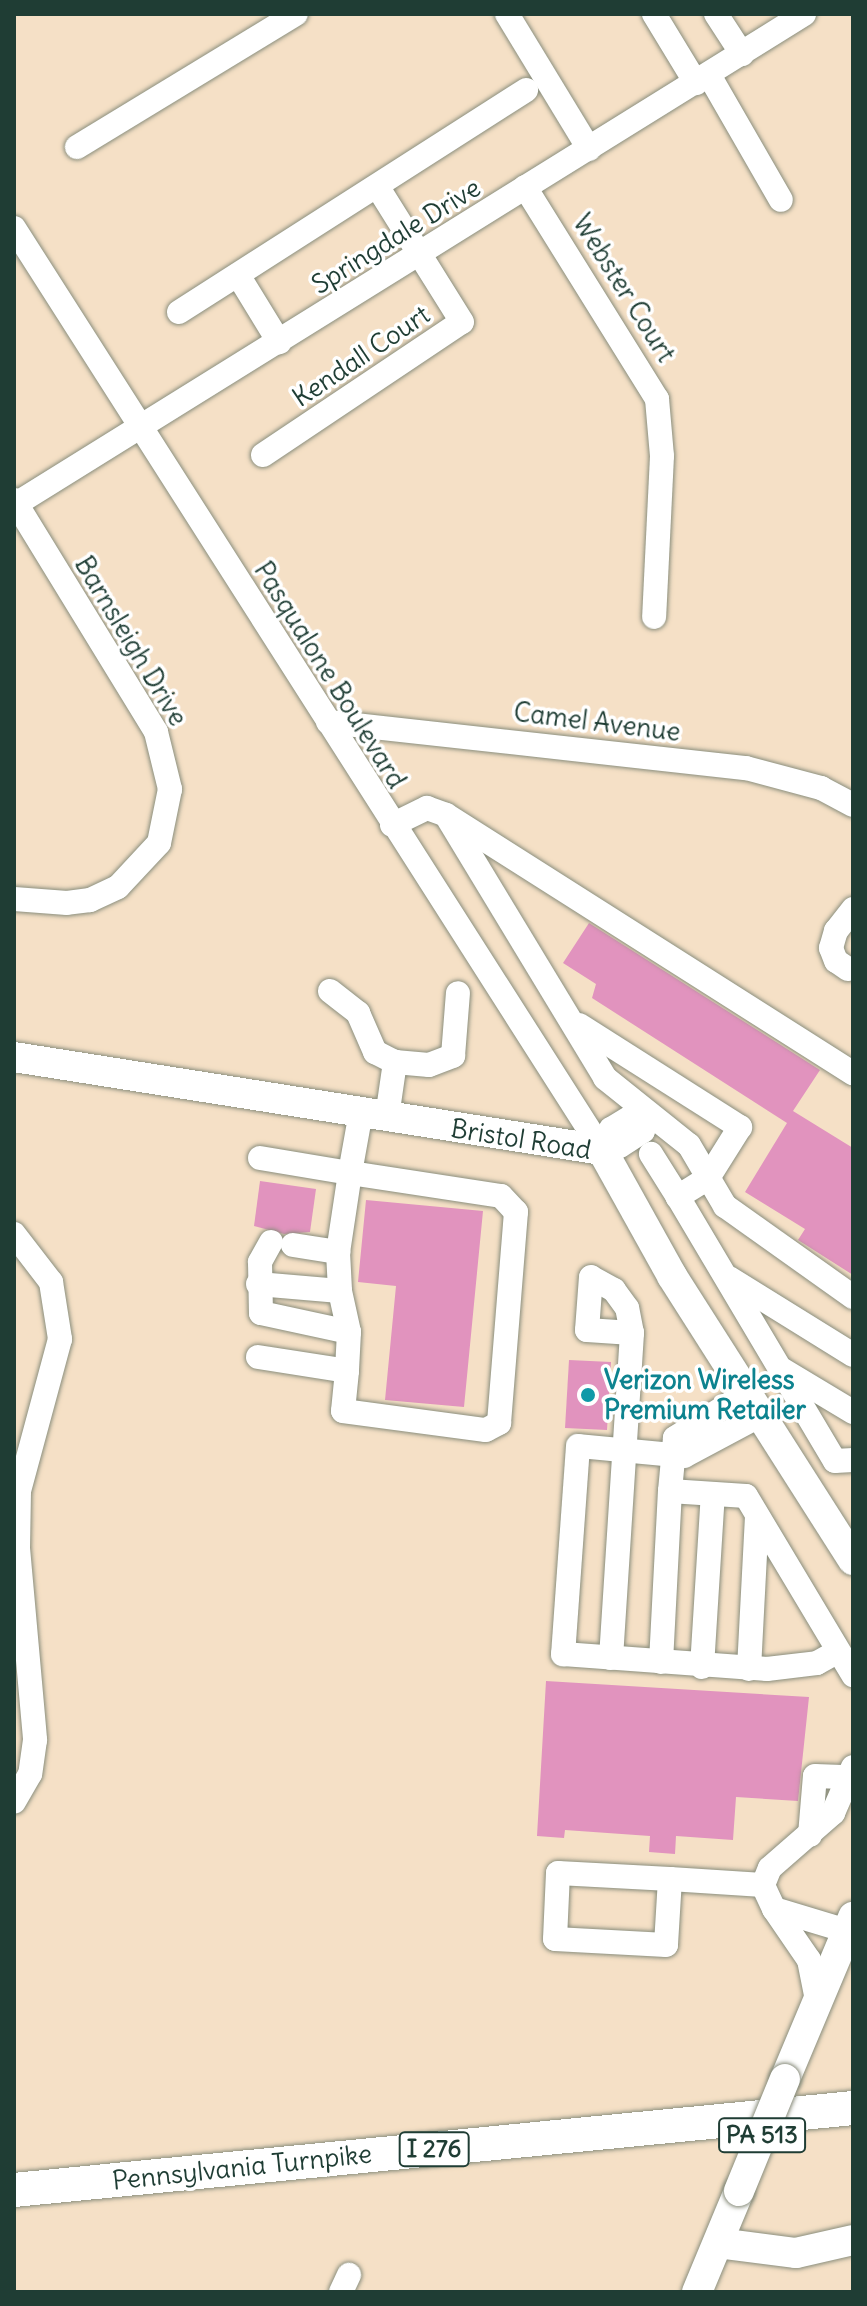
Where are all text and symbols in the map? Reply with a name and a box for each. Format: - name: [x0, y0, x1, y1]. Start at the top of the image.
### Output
- street label: Springdale Drive: [306, 172, 486, 300]
- street label: Webster Court: [566, 208, 682, 368]
- street label: Kendall Court: [287, 299, 435, 413]
- street label: Barnsleigh Drive: [68, 551, 194, 731]
- street label: Pasqualone Boulevard: [248, 556, 412, 794]
- street label: Camel Avenue: [512, 696, 682, 748]
- street label: Bristol Road: [449, 1113, 593, 1165]
- place label: Verizon Wireless Premium Retailer: [604, 1364, 806, 1426]
- marker: Verizon Wireless Premium Retailer: [579, 1386, 597, 1404]
- road number: PA 513: [718, 2115, 806, 2155]
- road number: I 276: [398, 2129, 470, 2169]
- street label: Pennsylvania Turnpike: [111, 2138, 373, 2196]

